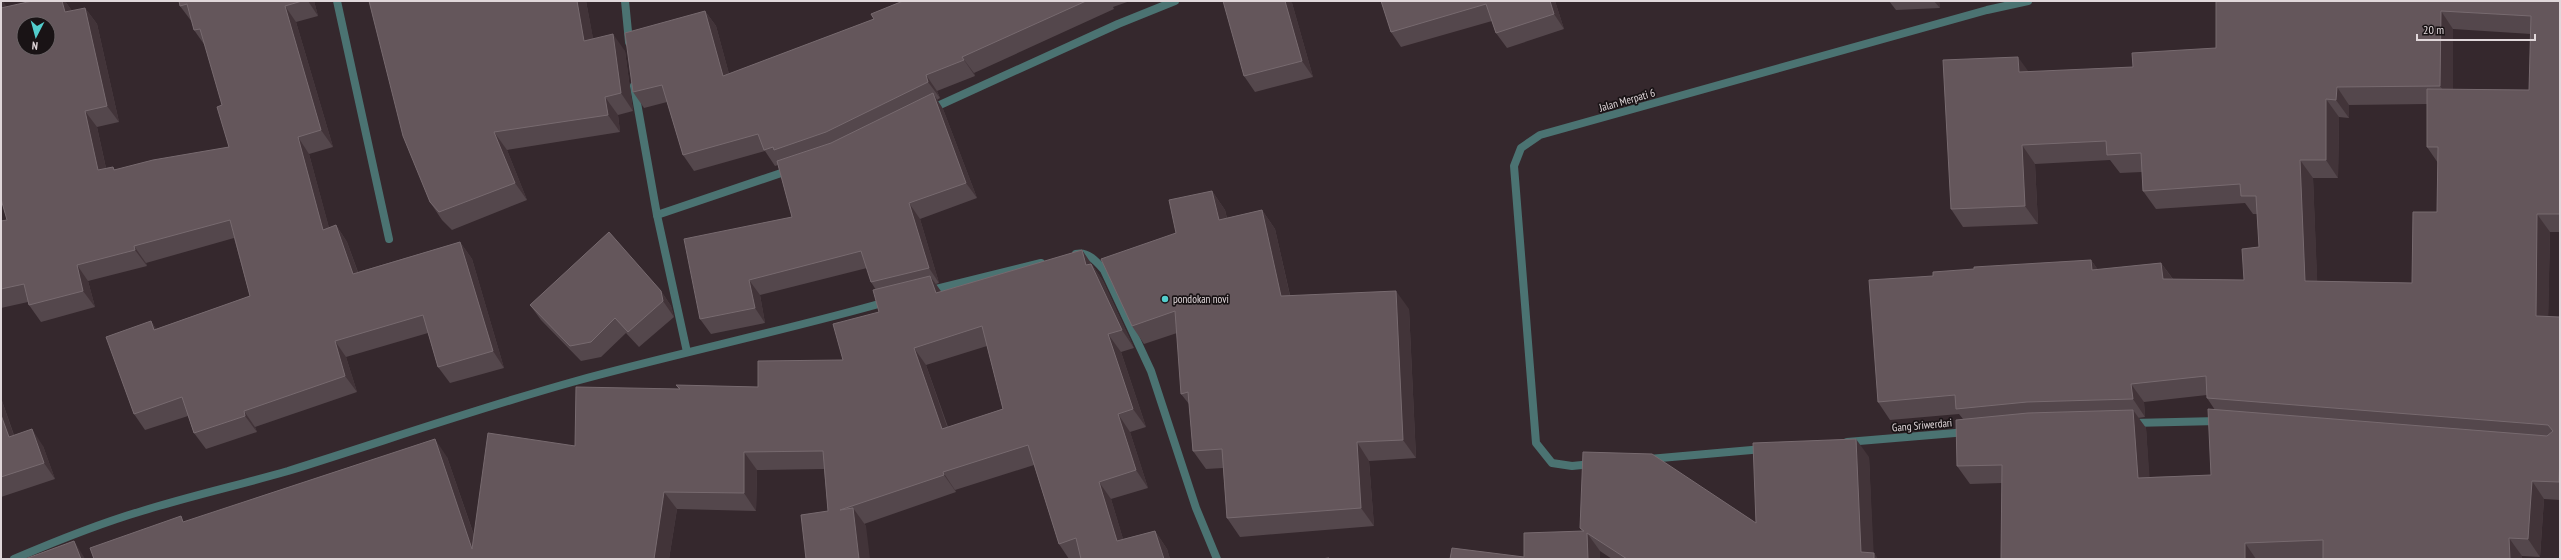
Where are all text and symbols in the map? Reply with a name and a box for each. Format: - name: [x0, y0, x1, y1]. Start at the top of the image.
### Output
- north arrow: [16, 16, 56, 56]
- scale bar: [2417, 16, 2535, 42]
- text: 20 m: [2423, 22, 2444, 37]
- text: N: [31, 39, 39, 53]
- street label: Jalan Merpati 6: [1596, 85, 1657, 115]
- place label: pondokan novi: [1173, 292, 1229, 306]
- marker: pondokan novi: [1160, 294, 1170, 304]
- street label: Gang Sriwerdari: [1891, 415, 1953, 435]

